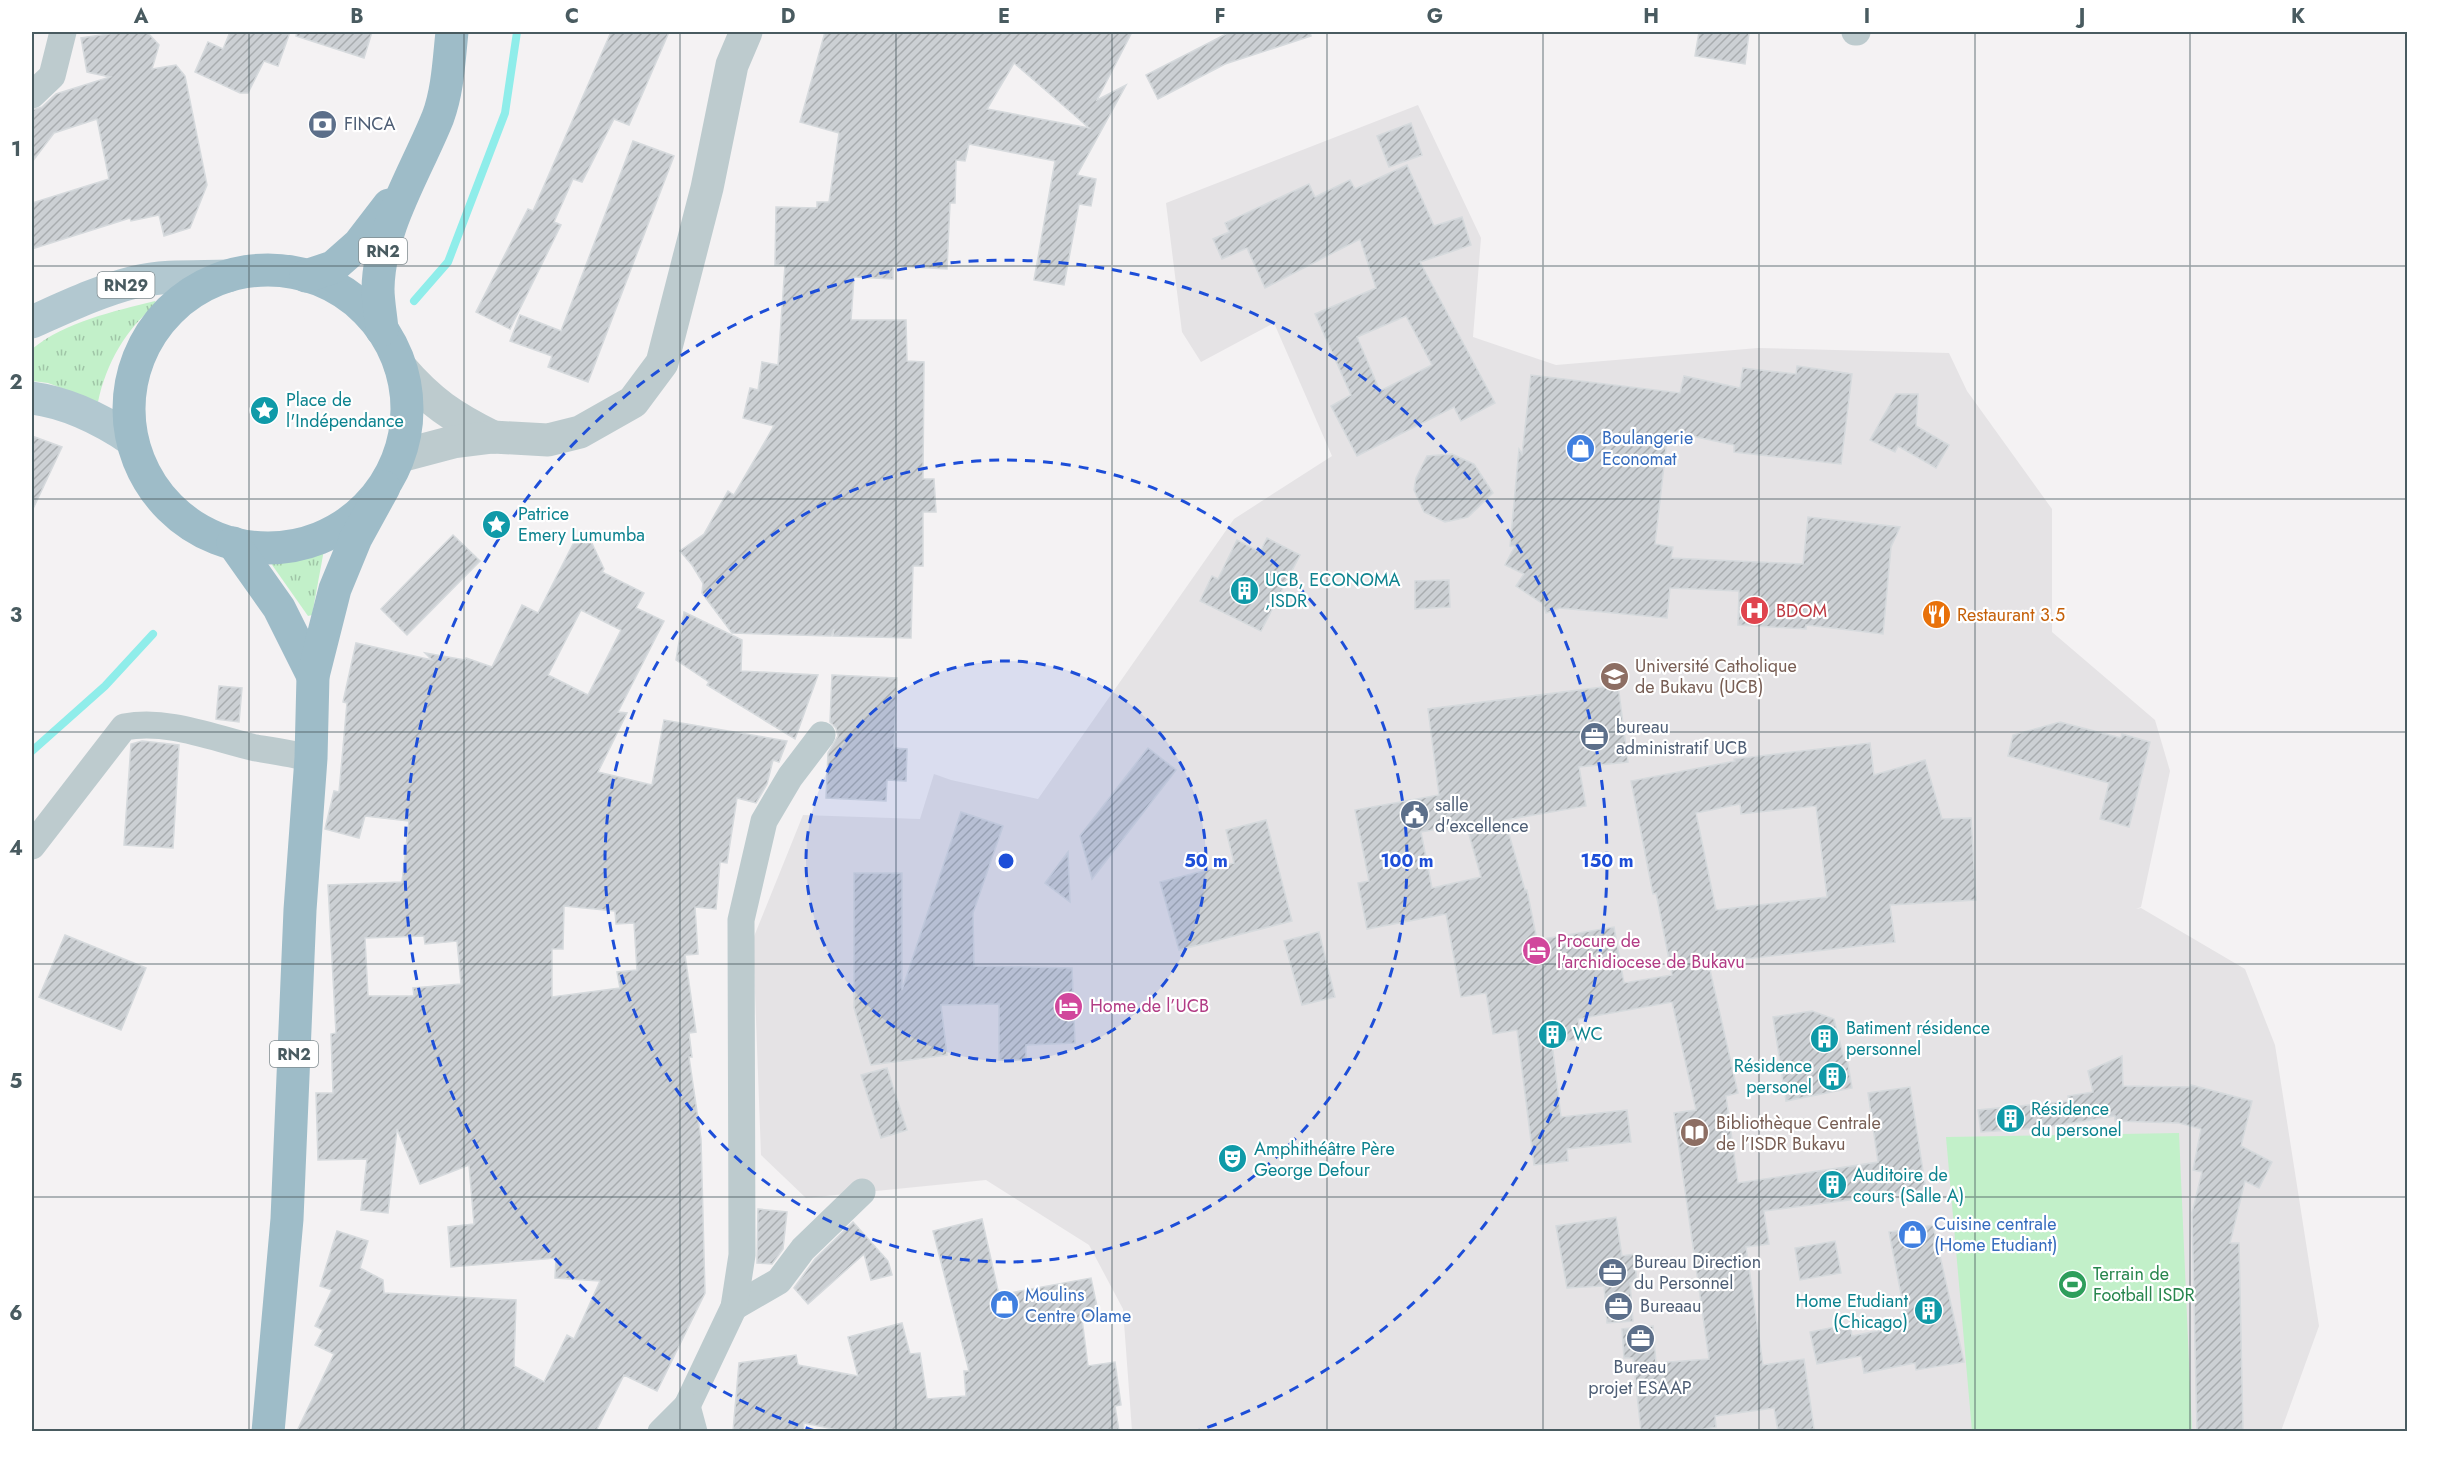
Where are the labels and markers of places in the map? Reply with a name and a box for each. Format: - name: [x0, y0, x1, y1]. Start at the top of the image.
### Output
- bank icon: FINCA: [307, 108, 339, 140]
- place label: FINCA: [344, 111, 395, 137]
- place label: Place de l'Indépendance: [286, 387, 404, 434]
- place icon: Place de l'Indépendance: [249, 394, 281, 426]
- place label: Boulangerie Economat: [1602, 425, 1693, 472]
- shop icon: Boulangerie Economat: [1565, 432, 1597, 464]
- place label: Patrice Emery Lumumba: [518, 501, 645, 548]
- place icon: Patrice Emery Lumumba: [481, 508, 513, 540]
- place label: UCB, ECONOMA ,ISDR: [1265, 567, 1401, 614]
- building icon: UCB, ECONOMA ,ISDR: [1228, 574, 1260, 606]
- hospital icon: BDOM: [1739, 595, 1771, 627]
- place label: BDOM: [1776, 598, 1827, 624]
- restaurant icon: Restaurant 3.5: [1920, 599, 1952, 631]
- place label: Restaurant 3.5: [1957, 602, 2065, 628]
- place label: Université Catholique de Bukavu (UCB): [1635, 653, 1797, 700]
- school or university icon: Université Catholique de Bukavu (UCB): [1598, 660, 1630, 692]
- place label: bureau administratif UCB: [1616, 714, 1747, 761]
- office icon: bureau administratif UCB: [1579, 721, 1611, 753]
- place label: salle d'excellence: [1435, 792, 1529, 839]
- public building icon: salle d'excellence: [1398, 799, 1430, 831]
- centre of rings: [996, 851, 1016, 871]
- place label: Procure de l'archidiocese de Bukavu: [1557, 928, 1745, 975]
- hotel icon: Procure de l'archidiocese de Bukavu: [1520, 935, 1552, 967]
- hotel icon: Home de l’UCB: [1053, 990, 1085, 1022]
- place label: Home de l’UCB: [1090, 993, 1209, 1019]
- place label: Batiment résidence personnel: [1846, 1015, 1990, 1062]
- building icon: WC: [1536, 1018, 1568, 1050]
- place label: WC: [1573, 1021, 1603, 1047]
- building icon: Batiment résidence personnel: [1809, 1022, 1841, 1054]
- place label: Résidence personel: [1734, 1053, 1812, 1100]
- building icon: Résidence personel: [1817, 1060, 1849, 1092]
- place label: Résidence du personel: [2031, 1096, 2122, 1143]
- building icon: Résidence du personel: [1994, 1103, 2026, 1135]
- place label: Bibliothèque Centrale de l’ISDR Bukavu: [1716, 1110, 1881, 1157]
- library icon: Bibliothèque Centrale de l’ISDR Bukavu: [1679, 1117, 1711, 1149]
- place label: Amphithéâtre Père George Defour: [1254, 1136, 1395, 1183]
- theatre icon: Amphithéâtre Père George Defour: [1217, 1143, 1249, 1175]
- place label: Auditoire de cours (Salle A): [1853, 1162, 1964, 1209]
- building icon: Auditoire de cours (Salle A): [1816, 1169, 1848, 1201]
- place label: Cuisine centrale (Home Etudiant): [1934, 1211, 2058, 1258]
- shop icon: Cuisine centrale (Home Etudiant): [1897, 1218, 1929, 1250]
- place label: Bureau Direction du Personnel: [1634, 1249, 1761, 1296]
- office icon: Bureau Direction du Personnel: [1597, 1256, 1629, 1288]
- place label: Terrain de Football ISDR: [2093, 1261, 2195, 1308]
- sports icon: Terrain de Football ISDR: [2056, 1268, 2088, 1300]
- place label: Moulins Centre Olame: [1025, 1282, 1131, 1329]
- place label: Home Etudiant (Chicago): [1796, 1288, 1909, 1335]
- shop icon: Moulins Centre Olame: [988, 1289, 1020, 1321]
- office icon: Bureaau: [1603, 1290, 1635, 1322]
- place label: Bureaau: [1640, 1293, 1701, 1319]
- building icon: Home Etudiant (Chicago): [1913, 1295, 1945, 1327]
- office icon: Bureau projet ESAAP: [1624, 1322, 1656, 1354]
- place label: Bureau projet ESAAP: [1588, 1354, 1692, 1401]

